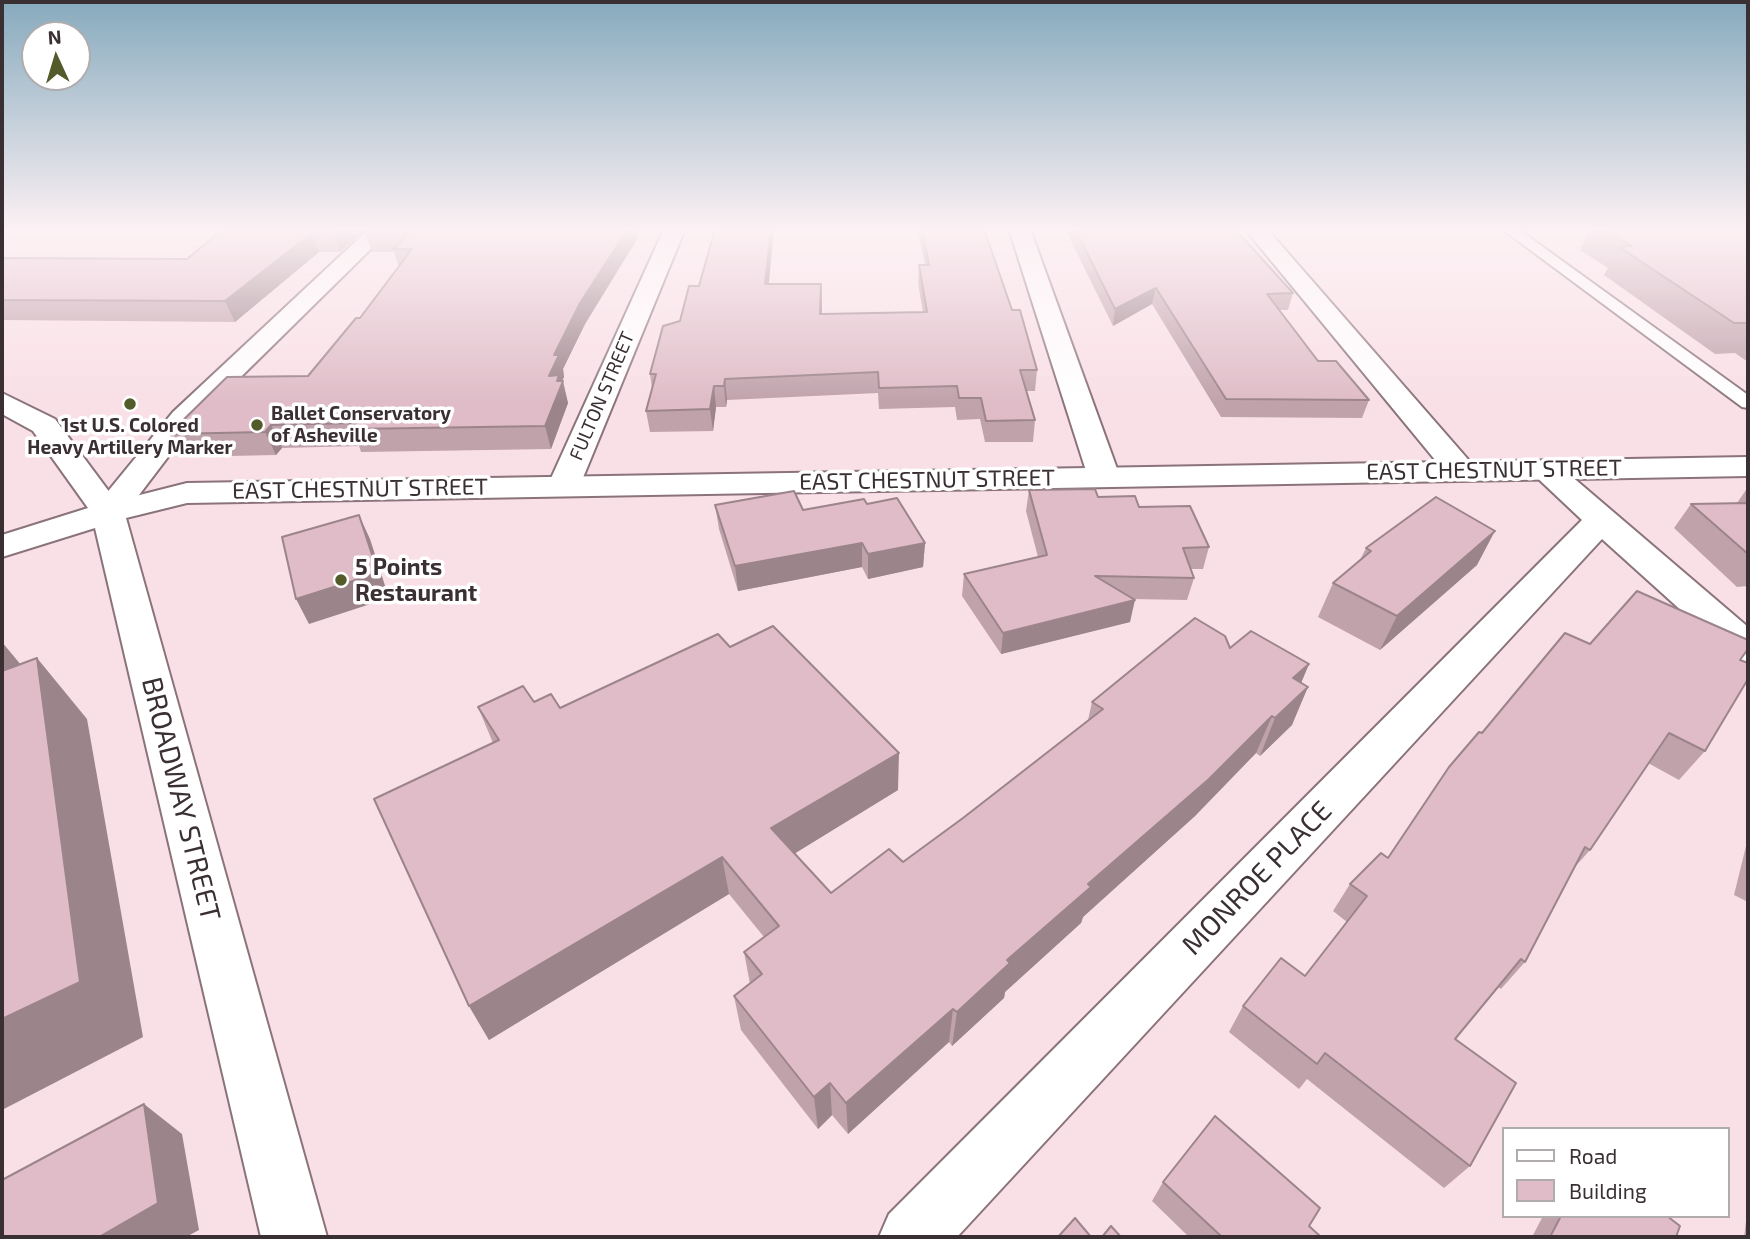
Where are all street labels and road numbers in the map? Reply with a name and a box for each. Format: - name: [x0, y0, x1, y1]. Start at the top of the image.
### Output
- street label: FULTON STREET: [565, 328, 639, 464]
- street label: EAST CHESTNUT STREET: [1366, 454, 1622, 486]
- street label: EAST CHESTNUT STREET: [799, 464, 1055, 496]
- street label: EAST CHESTNUT STREET: [232, 473, 488, 505]
- street label: BROADWAY STREET: [134, 674, 228, 924]
- street label: MONROE PLACE: [1175, 794, 1339, 962]

